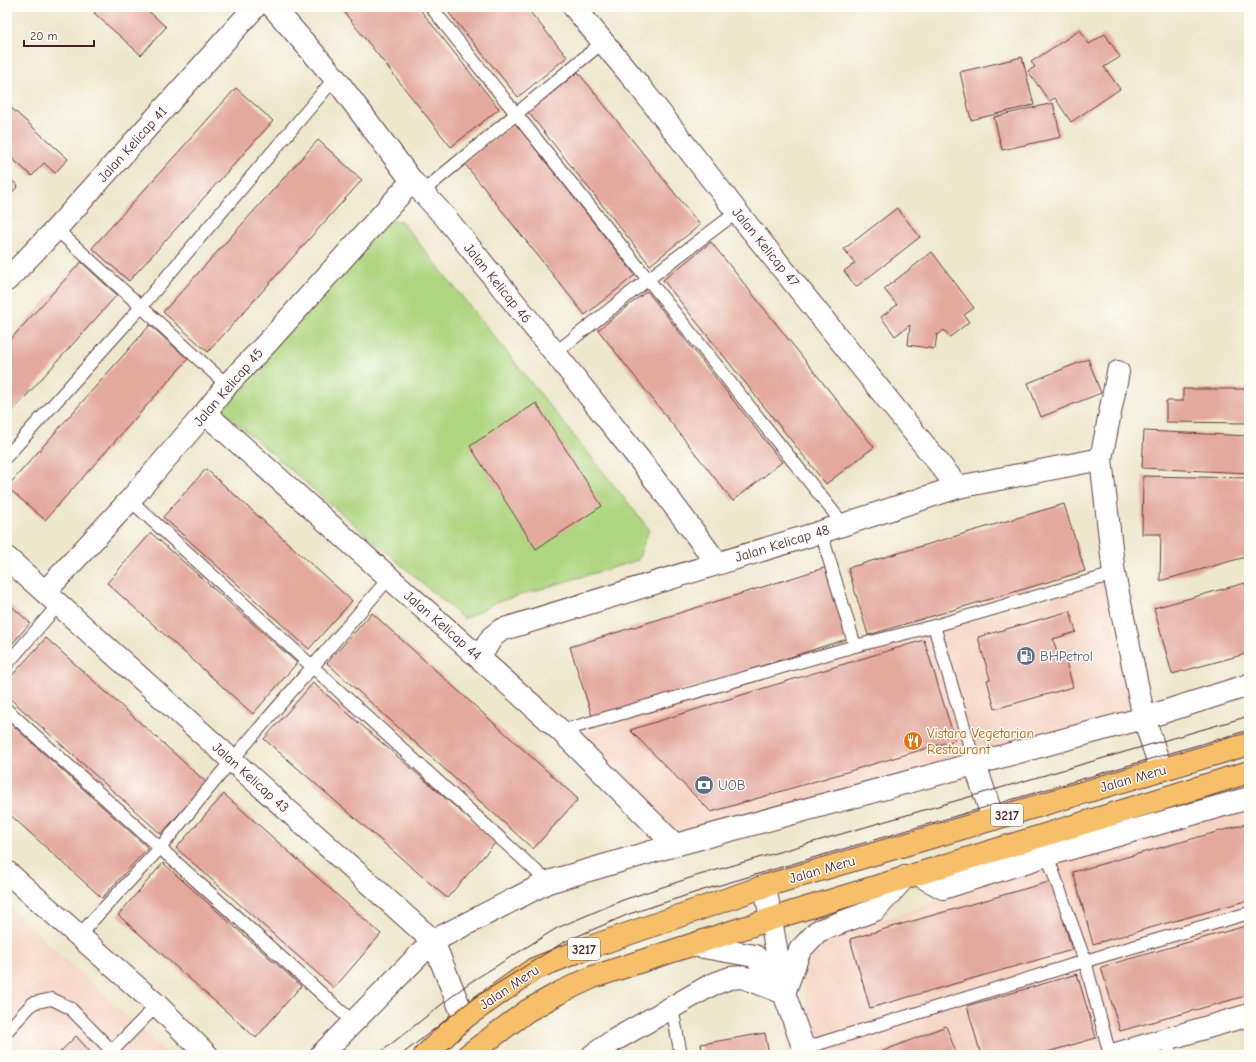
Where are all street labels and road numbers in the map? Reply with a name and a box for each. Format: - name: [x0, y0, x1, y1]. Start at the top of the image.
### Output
- street label: Jalan Kelicap 41: [94, 103, 171, 186]
- street label: Jalan Kelicap 47: [729, 204, 803, 291]
- street label: Jalan Kelicap 46: [460, 240, 535, 327]
- street label: Jalan Kelicap 45: [190, 345, 267, 430]
- street label: Jalan Kelicap 48: [733, 521, 831, 566]
- street label: Jalan Kelicap 44: [400, 587, 485, 664]
- street label: Jalan Kelicap 43: [209, 738, 293, 816]
- street label: Jalan Meru: [1098, 761, 1168, 796]
- road number: 3217: [991, 804, 1023, 826]
- street label: Jalan Meru: [787, 852, 857, 887]
- road number: 3217: [568, 938, 600, 960]
- street label: Jalan Meru: [476, 961, 542, 1013]

